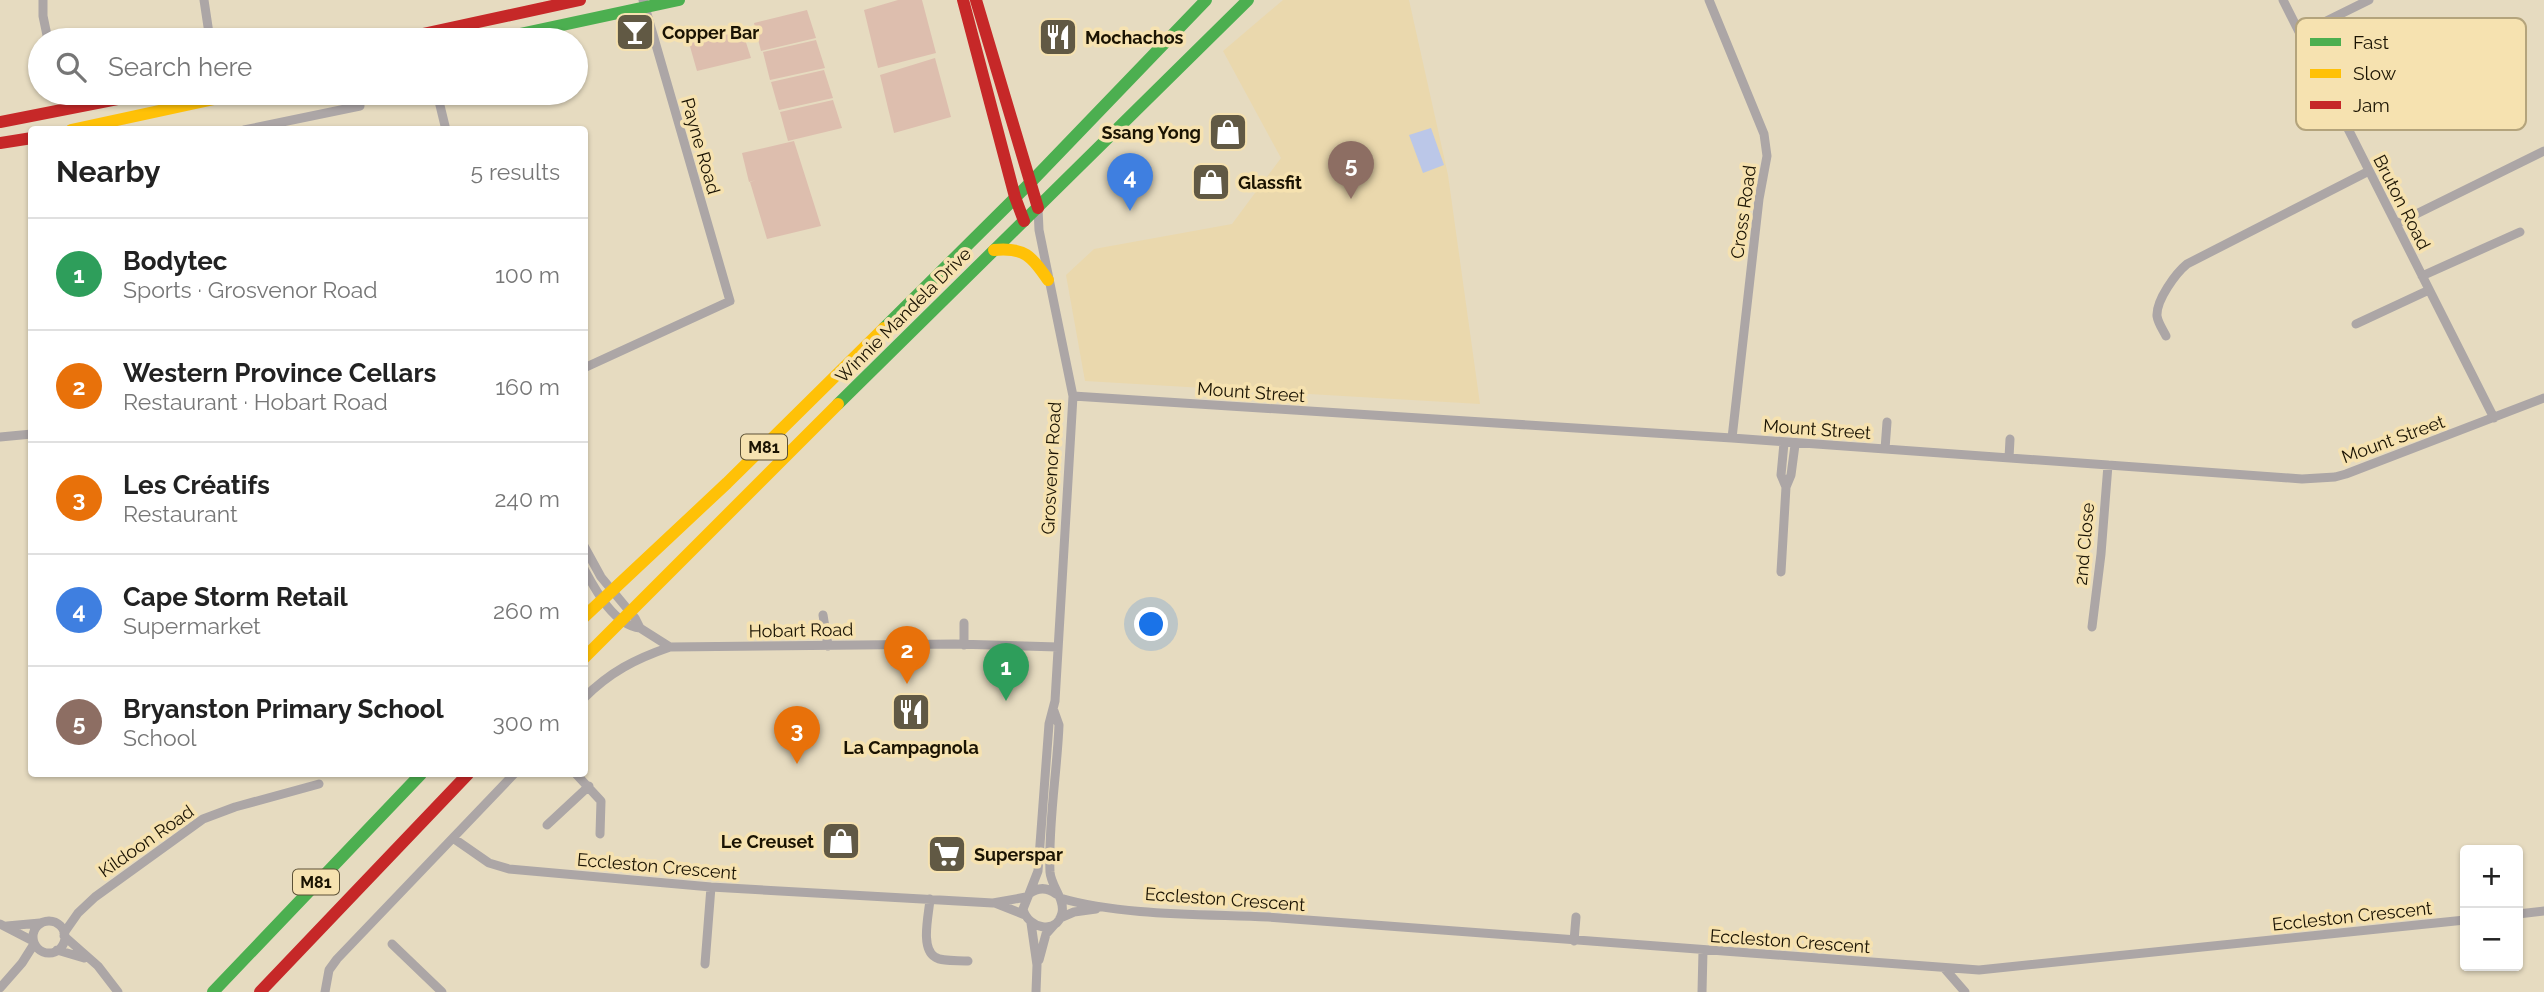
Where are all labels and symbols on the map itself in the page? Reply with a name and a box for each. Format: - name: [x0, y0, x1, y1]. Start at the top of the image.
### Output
- bar icon: Copper Bar: [614, 11, 656, 53]
- restaurant icon: Mochachos: [1037, 16, 1079, 58]
- legend: [2296, 18, 2526, 130]
- place label: Copper Bar: [662, 22, 759, 43]
- place label: Mochachos: [1085, 27, 1184, 48]
- text: Fast: [2353, 31, 2389, 53]
- text: Slow: [2353, 62, 2397, 84]
- text: Jam: [2353, 94, 2390, 116]
- street label: Payne Road: [677, 95, 725, 197]
- shop icon: Ssang Yong: [1207, 111, 1249, 153]
- place label: Ssang Yong: [1101, 122, 1201, 143]
- pin: 5: [1328, 141, 1374, 199]
- street label: Bruton Road: [2369, 151, 2435, 253]
- pin: 4: [1107, 153, 1153, 211]
- shop icon: Glassfit: [1190, 161, 1232, 203]
- street label: Cross Road: [1726, 164, 1760, 260]
- place label: Glassfit: [1238, 172, 1302, 193]
- street label: Winnie Mandela Drive: [831, 243, 975, 387]
- street label: Mount Street: [1196, 378, 1306, 406]
- street label: Grosvenor Road: [1037, 401, 1065, 535]
- street label: Mount Street: [2339, 411, 2447, 467]
- street label: Mount Street: [1762, 415, 1872, 443]
- road number: M81: [741, 434, 787, 460]
- street label: 2nd Close: [2070, 501, 2098, 586]
- your location: [1134, 607, 1168, 641]
- street label: Hobart Road: [748, 619, 854, 641]
- pin: 2: [884, 626, 930, 684]
- pin: 1: [983, 643, 1029, 701]
- restaurant icon: La Campagnola: [890, 691, 932, 733]
- pin: 3: [774, 706, 820, 764]
- place label: La Campagnola: [843, 737, 979, 758]
- street label: Kildoon Road: [94, 800, 198, 882]
- shop icon: Le Creuset: [820, 820, 862, 862]
- place label: Le Creuset: [721, 831, 814, 852]
- supermarket icon: Superspar: [926, 833, 968, 875]
- place label: Superspar: [974, 844, 1063, 865]
- street label: Eccleston Crescent: [576, 849, 738, 883]
- road number: M81: [293, 870, 339, 894]
- street label: Eccleston Crescent: [1144, 883, 1306, 915]
- street label: Eccleston Crescent: [2271, 897, 2433, 935]
- street label: Eccleston Crescent: [1709, 925, 1871, 957]

